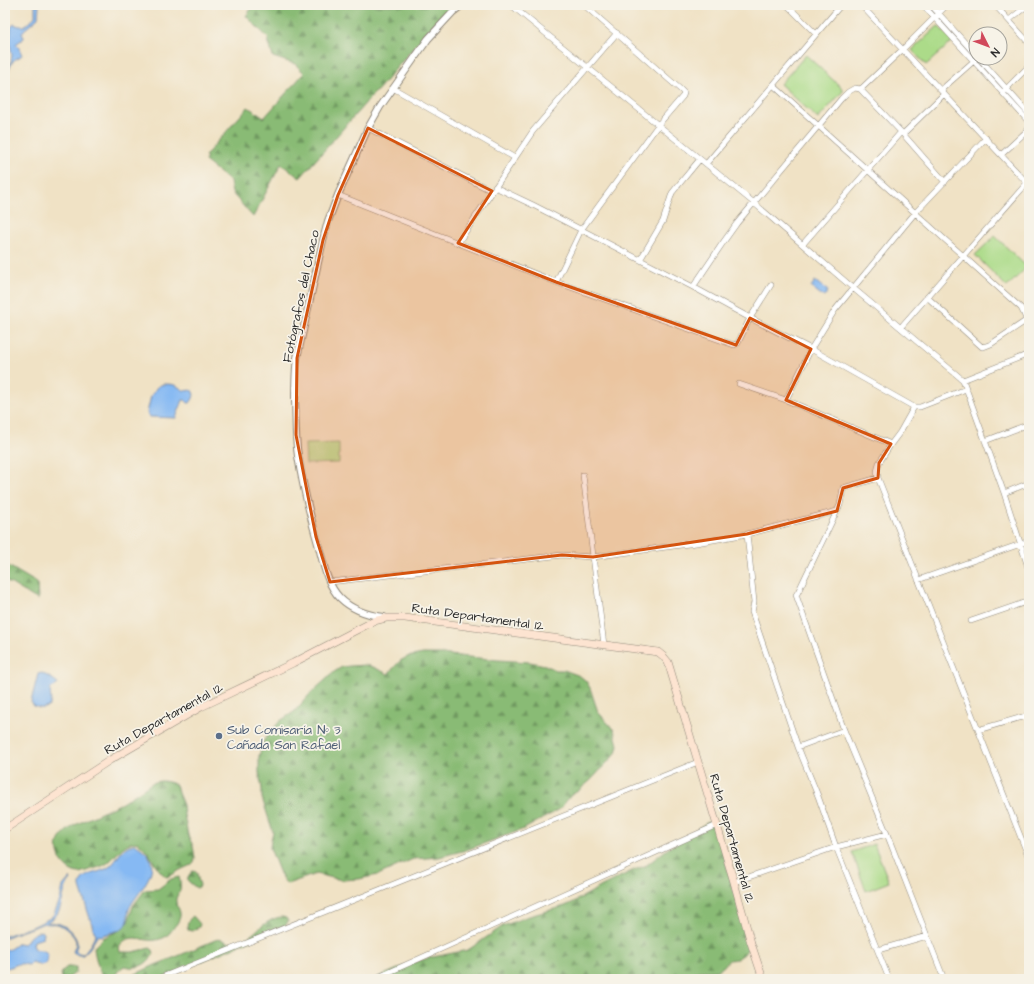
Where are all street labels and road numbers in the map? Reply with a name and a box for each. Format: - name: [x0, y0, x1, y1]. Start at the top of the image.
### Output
- street label: Fotógrafos del Chaco: [278, 228, 325, 364]
- street label: Ruta Departamental 12: [411, 599, 546, 635]
- street label: Ruta Departamental 12: [101, 678, 227, 759]
- street label: Ruta Departamental 12: [705, 772, 759, 905]

